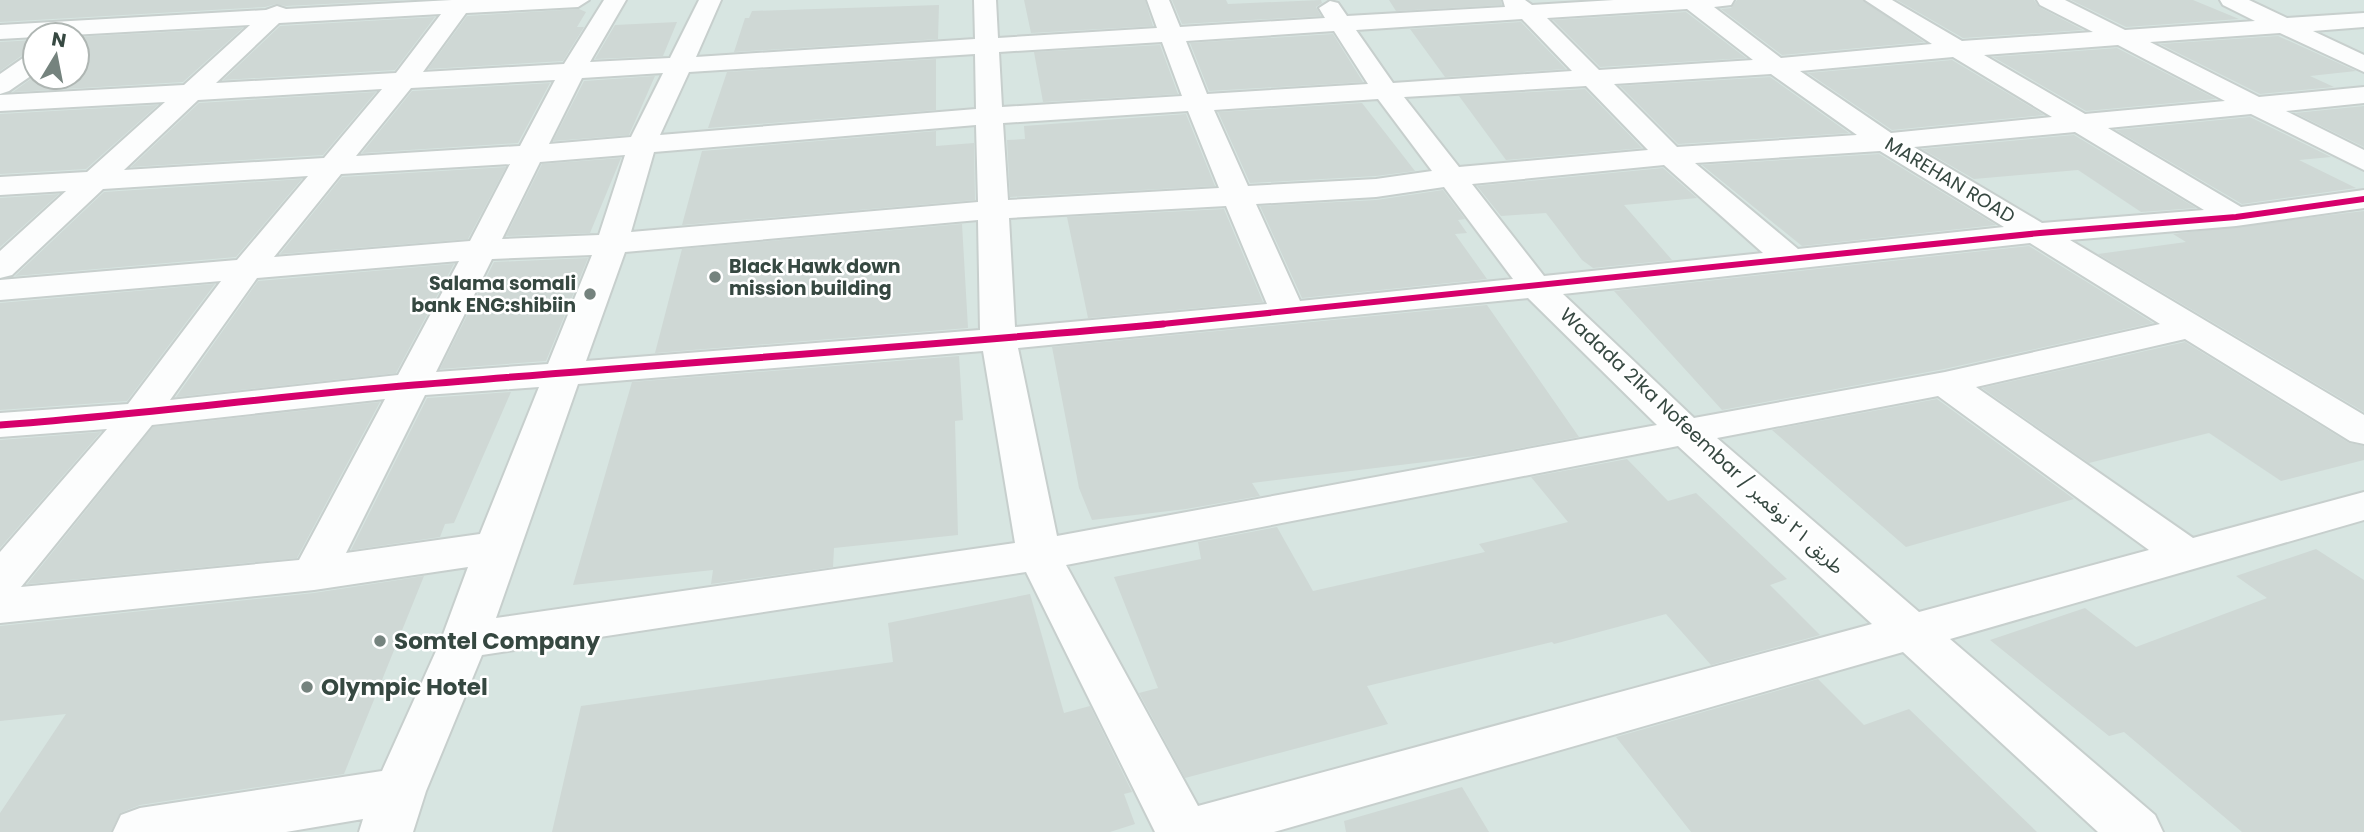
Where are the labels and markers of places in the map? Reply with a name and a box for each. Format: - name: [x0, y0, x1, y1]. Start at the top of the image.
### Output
- place label: Black Hawk down mission building: [729, 253, 901, 302]
- marker: Black Hawk down mission building: [707, 269, 723, 285]
- place label: Salama somali bank ENG:shibiin: [411, 270, 576, 319]
- marker: Salama somali bank ENG:shibiin: [582, 286, 598, 302]
- place label: Somtel Company: [394, 625, 601, 657]
- marker: Somtel Company: [372, 633, 388, 649]
- place label: Olympic Hotel: [321, 671, 488, 703]
- marker: Olympic Hotel: [299, 679, 315, 695]

